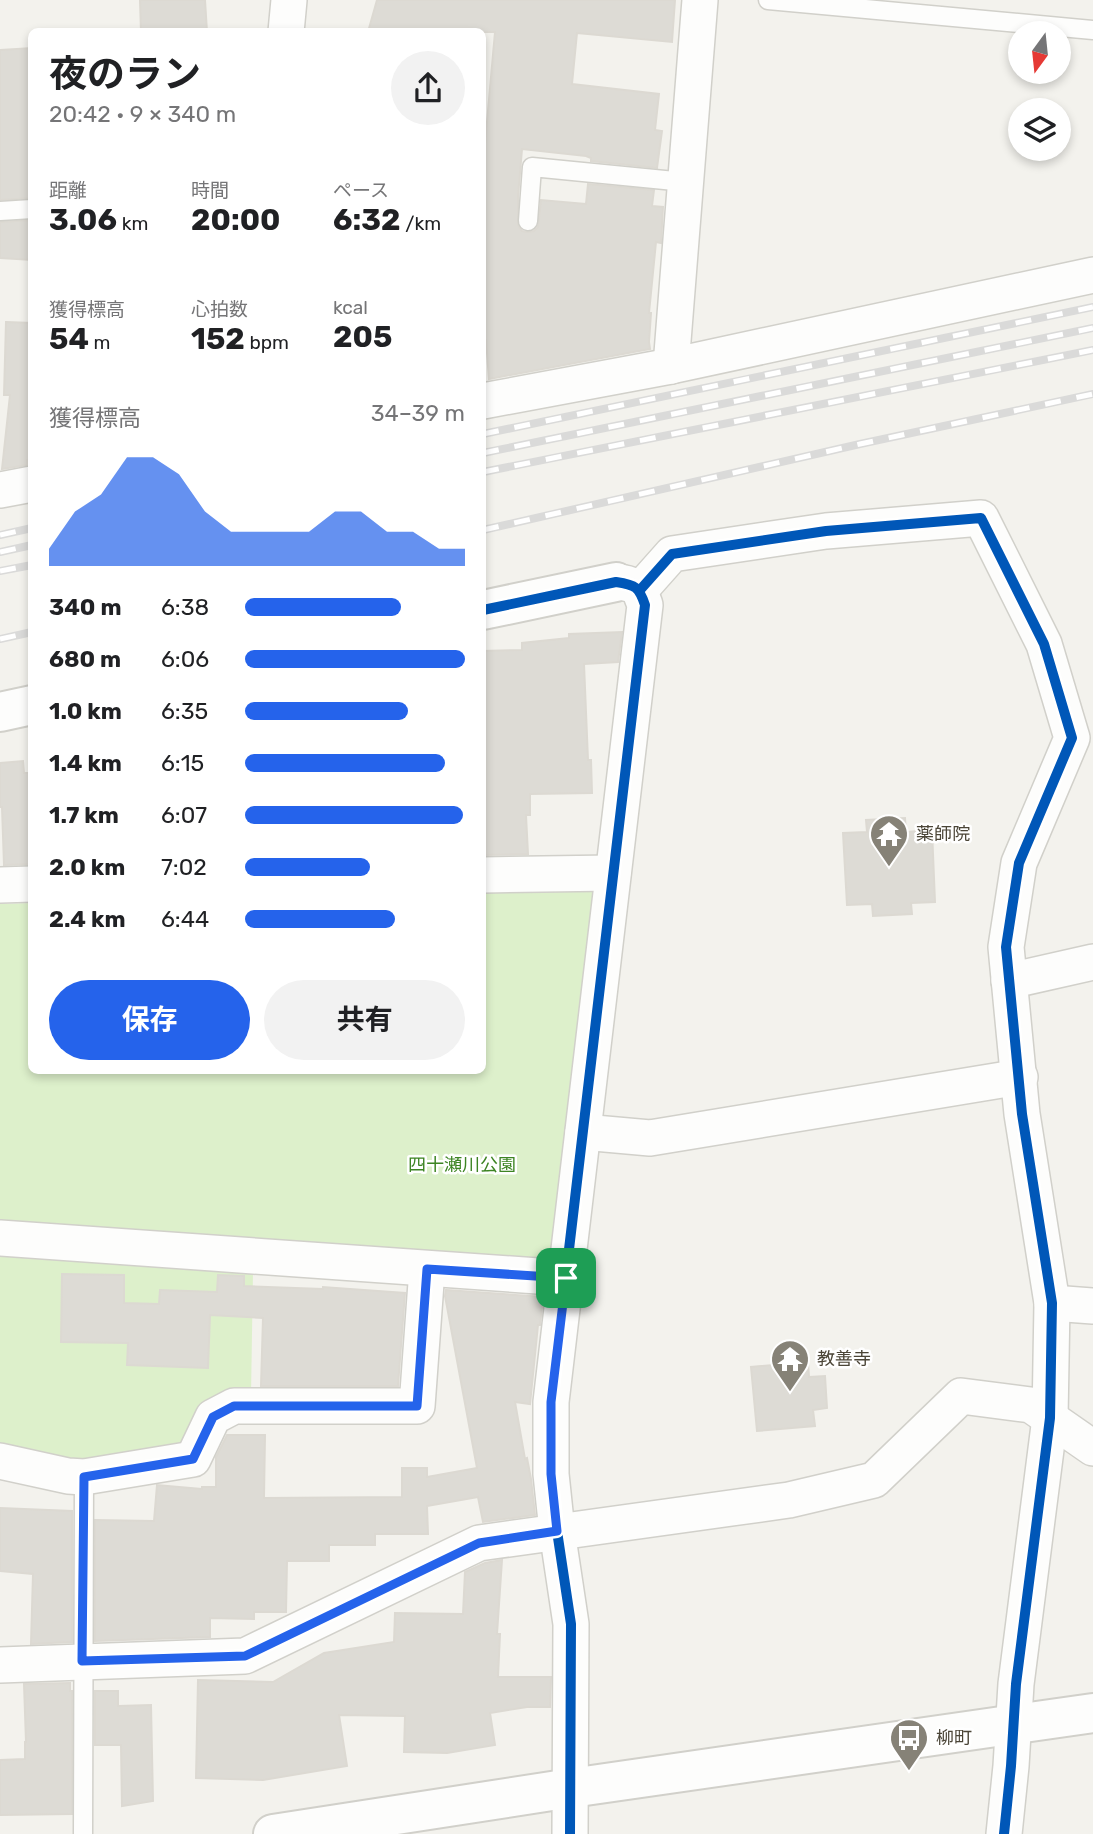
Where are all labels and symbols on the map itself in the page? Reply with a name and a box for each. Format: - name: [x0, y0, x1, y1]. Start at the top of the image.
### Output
- north arrow: [1008, 21, 1071, 84]
- temple icon: 薬師院: [868, 813, 910, 868]
- place label: 薬師院: [916, 823, 970, 845]
- park label: 四十瀬川公園: [408, 1154, 516, 1176]
- pin: [536, 1248, 596, 1308]
- temple icon: 教善寺: [769, 1338, 811, 1393]
- place label: 教善寺: [817, 1348, 871, 1370]
- bus stop icon: 柳町: [888, 1717, 930, 1772]
- place label: 柳町: [936, 1727, 972, 1749]

